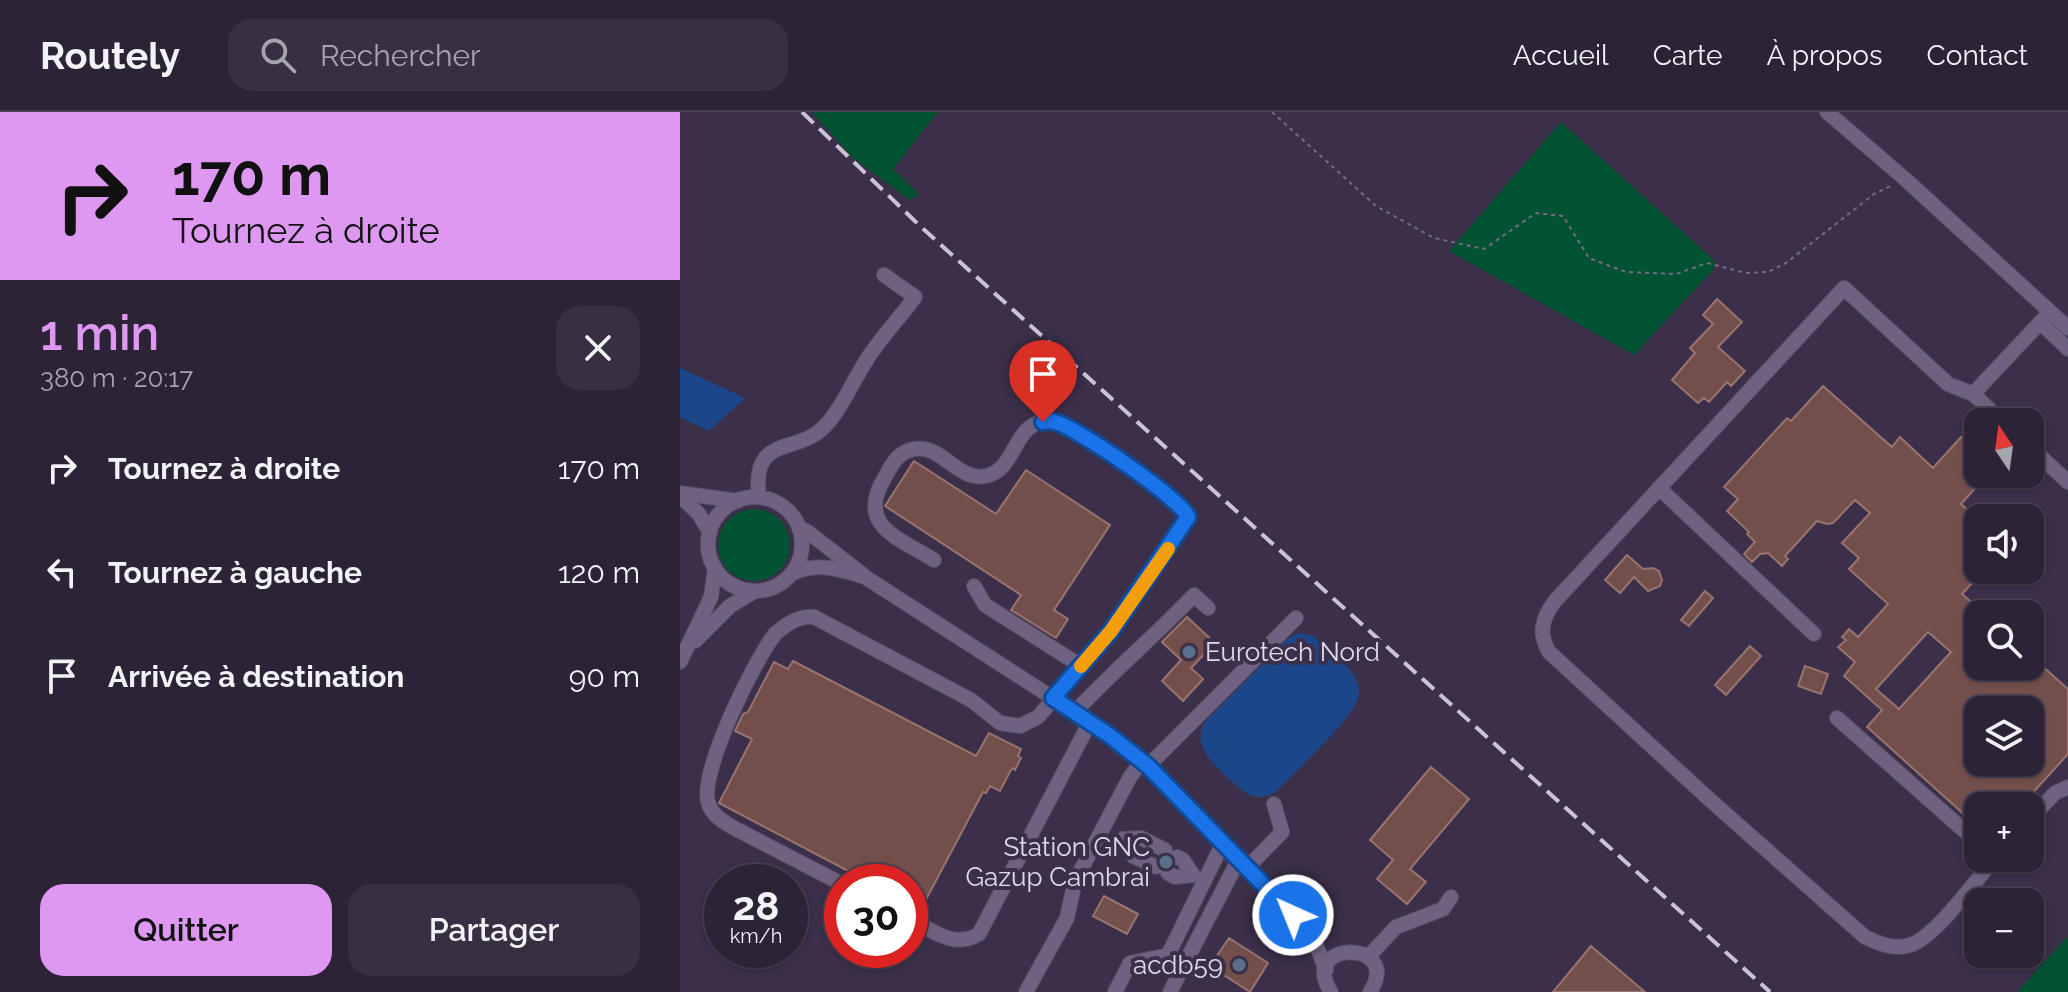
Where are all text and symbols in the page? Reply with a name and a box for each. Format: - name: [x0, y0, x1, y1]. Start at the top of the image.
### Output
- search box: [228, 19, 788, 91]
- text: Routely: [40, 33, 180, 78]
- icon: search: [256, 33, 300, 77]
- text: Rechercher: [320, 38, 481, 73]
- text: Accueil: [1513, 39, 1609, 72]
- text: Carte: [1653, 39, 1723, 72]
- text: À propos: [1767, 39, 1883, 72]
- text: Contact: [1927, 39, 2028, 72]
- text: 170 m: [172, 142, 331, 208]
- icon: right: [40, 144, 144, 248]
- text: Tournez à droite: [172, 209, 440, 251]
- text: 1 min: [40, 305, 159, 361]
- button: close: [556, 306, 640, 390]
- pin: [1009, 340, 1077, 422]
- icon: arrive: [1021, 352, 1065, 396]
- text: 380 m · 20:17: [40, 363, 193, 393]
- north arrow: [1964, 408, 2044, 488]
- map controls: [1964, 408, 2044, 968]
- icon: right: [40, 446, 84, 490]
- text: Tournez à droite: [108, 451, 340, 486]
- text: 170 m: [558, 451, 640, 486]
- button: sound: [1964, 504, 2044, 584]
- icon: left: [40, 550, 84, 594]
- text: Tournez à gauche: [108, 555, 362, 590]
- text: 120 m: [558, 555, 640, 590]
- button: search: [1964, 600, 2044, 680]
- place label: Eurotech Nord: [1205, 637, 1380, 667]
- marker: Eurotech Nord: [1180, 643, 1198, 661]
- icon: arrive: [40, 654, 84, 698]
- text: Arrivée à destination: [108, 659, 404, 694]
- text: 90 m: [569, 659, 640, 694]
- button: layers: [1964, 696, 2044, 776]
- button: +: [1964, 792, 2044, 872]
- place label: Station GNC Gazup Cambrai: [965, 832, 1150, 892]
- marker: Station GNC Gazup Cambrai: [1157, 853, 1175, 871]
- speed limit sign: 30: [824, 864, 928, 968]
- position arrow: [1251, 873, 1335, 957]
- text: 28: [733, 882, 779, 929]
- button: Quitter: [40, 884, 332, 976]
- button: Partager: [348, 884, 640, 976]
- button: −: [1964, 888, 2044, 968]
- text: km/h: [730, 924, 782, 948]
- place label: acdb59: [1133, 950, 1223, 980]
- marker: acdb59: [1230, 956, 1248, 974]

